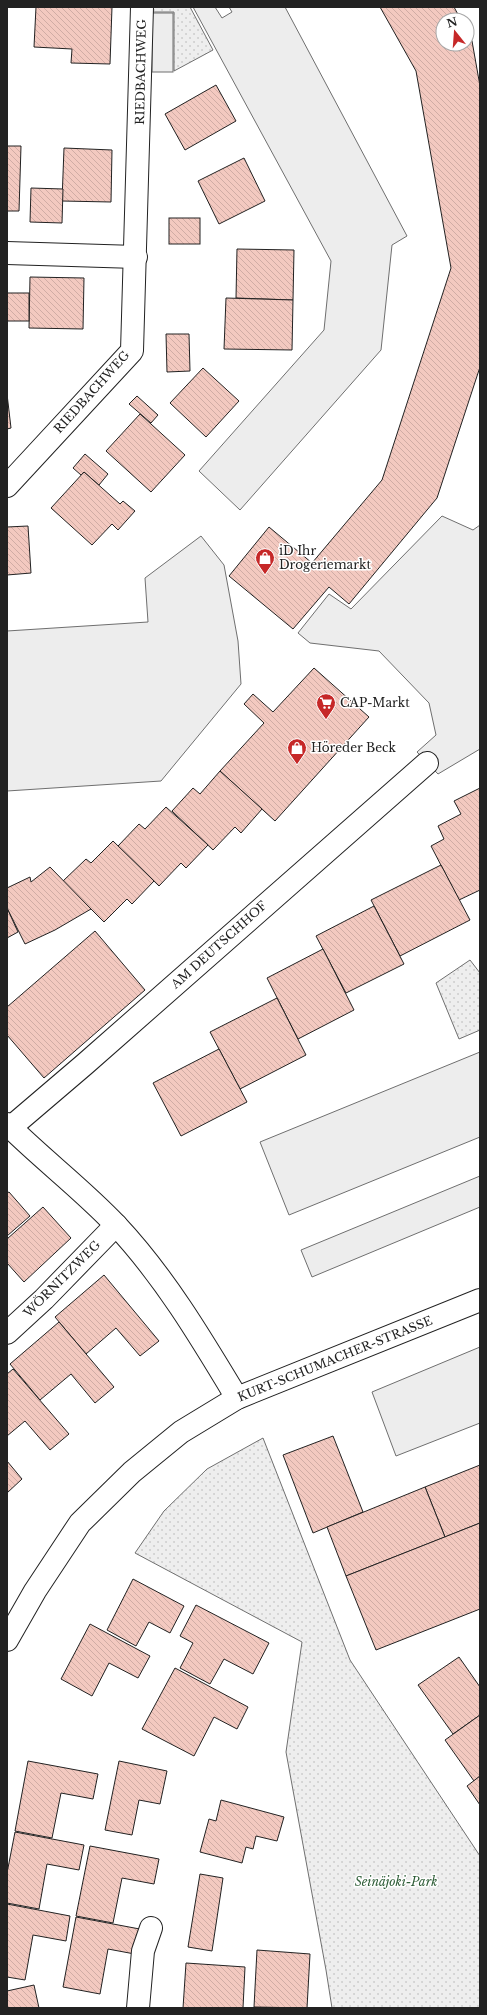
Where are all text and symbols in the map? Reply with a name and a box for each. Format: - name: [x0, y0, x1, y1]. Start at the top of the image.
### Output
- north arrow: [435, 12, 475, 52]
- text: N: [445, 14, 460, 31]
- street label: RIEDBACHWEG: [132, 18, 149, 125]
- street label: RIEDBACHWEG: [51, 347, 133, 436]
- place label: iD Ihr Drogeriemarkt: [279, 543, 371, 572]
- shop icon: iD Ihr Drogeriemarkt: [254, 547, 276, 575]
- supermarket icon: CAP-Markt: [315, 692, 337, 720]
- place label: CAP-Markt: [340, 695, 410, 710]
- shop icon: Höreder Beck: [286, 737, 308, 765]
- place label: Höreder Beck: [311, 740, 396, 755]
- street label: AM DEUTSCHHOF: [167, 898, 270, 992]
- street label: WÖRNITZWEG: [19, 1236, 104, 1321]
- street label: KURT-SCHUMACHER-STRASSE: [235, 1312, 435, 1405]
- park label: Seinäjoki-Park: [355, 1874, 437, 1889]

